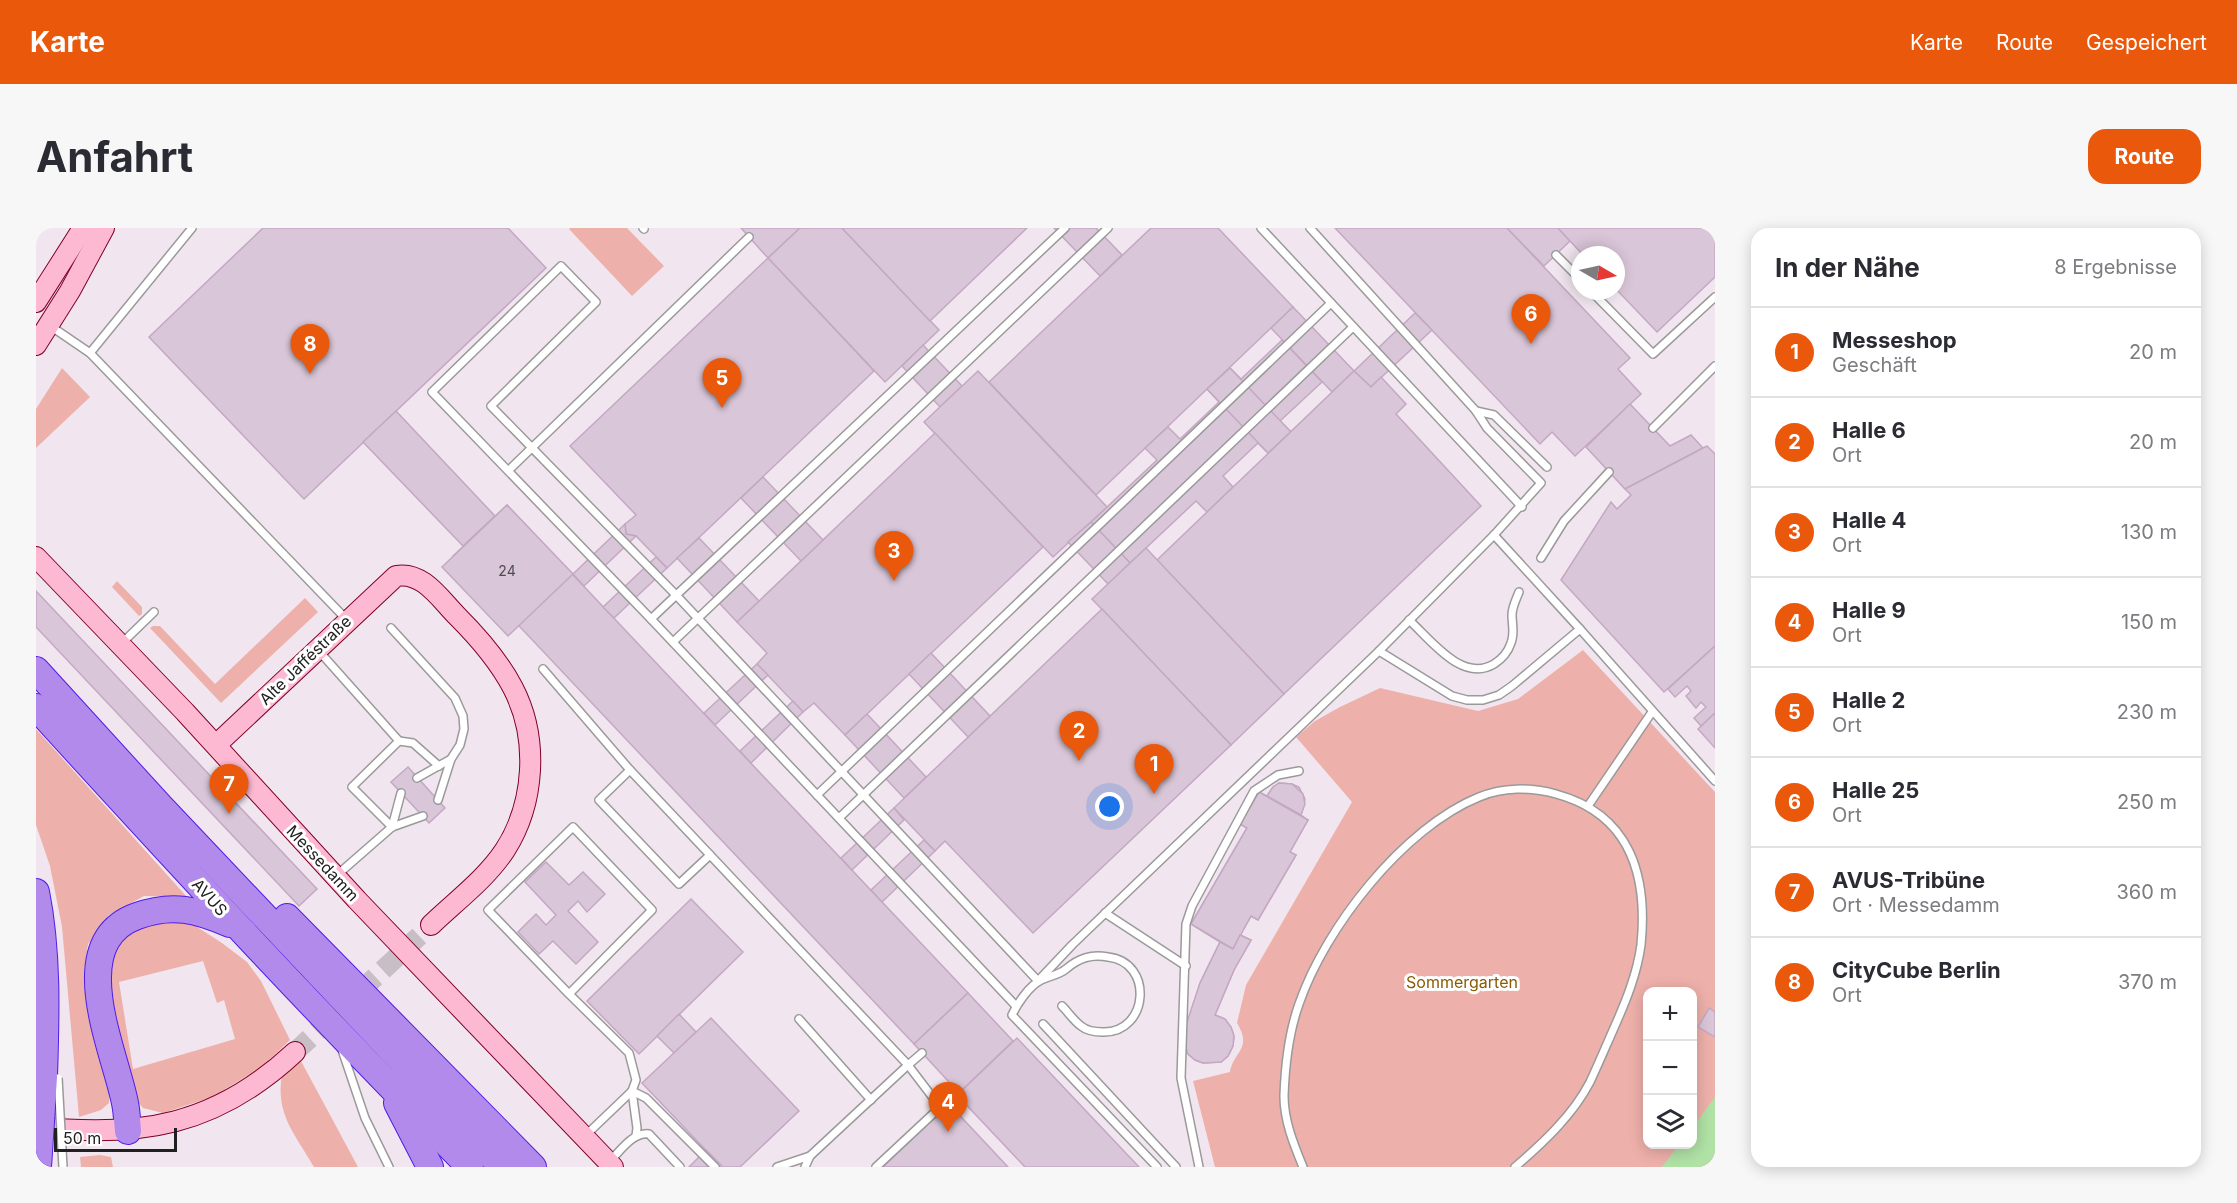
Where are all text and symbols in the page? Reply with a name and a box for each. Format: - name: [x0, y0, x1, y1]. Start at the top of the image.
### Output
- text: Karte: [30, 25, 105, 59]
- text: Karte: [1910, 30, 1963, 55]
- text: Route: [1996, 30, 2053, 55]
- text: Gespeichert: [2086, 30, 2207, 55]
- button: Route: [2088, 129, 2201, 184]
- text: Anfahrt: [36, 131, 193, 182]
- north arrow: [1571, 246, 1625, 300]
- text: In der Nähe: [1775, 252, 1920, 283]
- text: 8 Ergebnisse: [2054, 255, 2177, 279]
- pin: 6: [1512, 294, 1550, 344]
- pin: 8: [290, 324, 330, 374]
- text: Messeshop: [1832, 327, 1957, 353]
- text: 1: [1790, 340, 1799, 364]
- text: 20 m: [2129, 340, 2177, 364]
- text: Geschäft: [1832, 353, 1917, 377]
- pin: 5: [702, 358, 742, 408]
- text: Halle 6: [1832, 417, 1906, 443]
- text: 2: [1788, 430, 1801, 454]
- text: 20 m: [2129, 430, 2177, 454]
- text: Ort: [1832, 443, 1862, 467]
- text: Halle 4: [1832, 507, 1906, 533]
- text: 3: [1788, 520, 1801, 544]
- text: 130 m: [2121, 520, 2177, 544]
- pin: 3: [874, 532, 914, 581]
- text: Ort: [1832, 533, 1862, 557]
- house number: 24: [498, 562, 516, 579]
- text: Halle 9: [1832, 597, 1906, 623]
- text: 4: [1788, 610, 1801, 634]
- text: 150 m: [2121, 610, 2177, 634]
- street label: Alte Jafféstraße: [255, 611, 355, 709]
- text: Ort: [1832, 623, 1862, 647]
- text: Halle 2: [1832, 687, 1905, 713]
- text: 5: [1788, 700, 1801, 724]
- text: 230 m: [2117, 700, 2177, 724]
- pin: 2: [1060, 712, 1098, 761]
- text: Ort: [1832, 713, 1862, 737]
- pin: 1: [1134, 744, 1174, 794]
- pin: 7: [210, 764, 248, 814]
- text: Halle 25: [1832, 777, 1919, 803]
- text: 6: [1788, 790, 1801, 814]
- text: 250 m: [2117, 790, 2177, 814]
- your location: [1095, 792, 1124, 821]
- text: Ort: [1832, 803, 1862, 827]
- street label: Messedamm: [283, 821, 363, 905]
- text: AVUS-Tribüne: [1832, 867, 1985, 893]
- street label: AVUS: [188, 874, 232, 920]
- text: 7: [1789, 880, 1800, 904]
- text: 360 m: [2116, 880, 2177, 904]
- text: Ort · Messedamm: [1832, 893, 2000, 917]
- text: CityCube Berlin: [1832, 957, 2001, 983]
- text: 8: [1788, 970, 1801, 994]
- text: 370 m: [2118, 970, 2177, 994]
- park label: Sommergarten: [1406, 972, 1518, 992]
- text: Ort: [1832, 983, 1862, 1007]
- map controls: [1643, 987, 1697, 1149]
- button: +: [1643, 987, 1697, 1041]
- button: −: [1643, 1041, 1697, 1095]
- pin: 4: [928, 1082, 968, 1132]
- button: layers: [1643, 1095, 1697, 1149]
- scale bar: [54, 1125, 177, 1152]
- text: 50 m: [63, 1128, 101, 1148]

